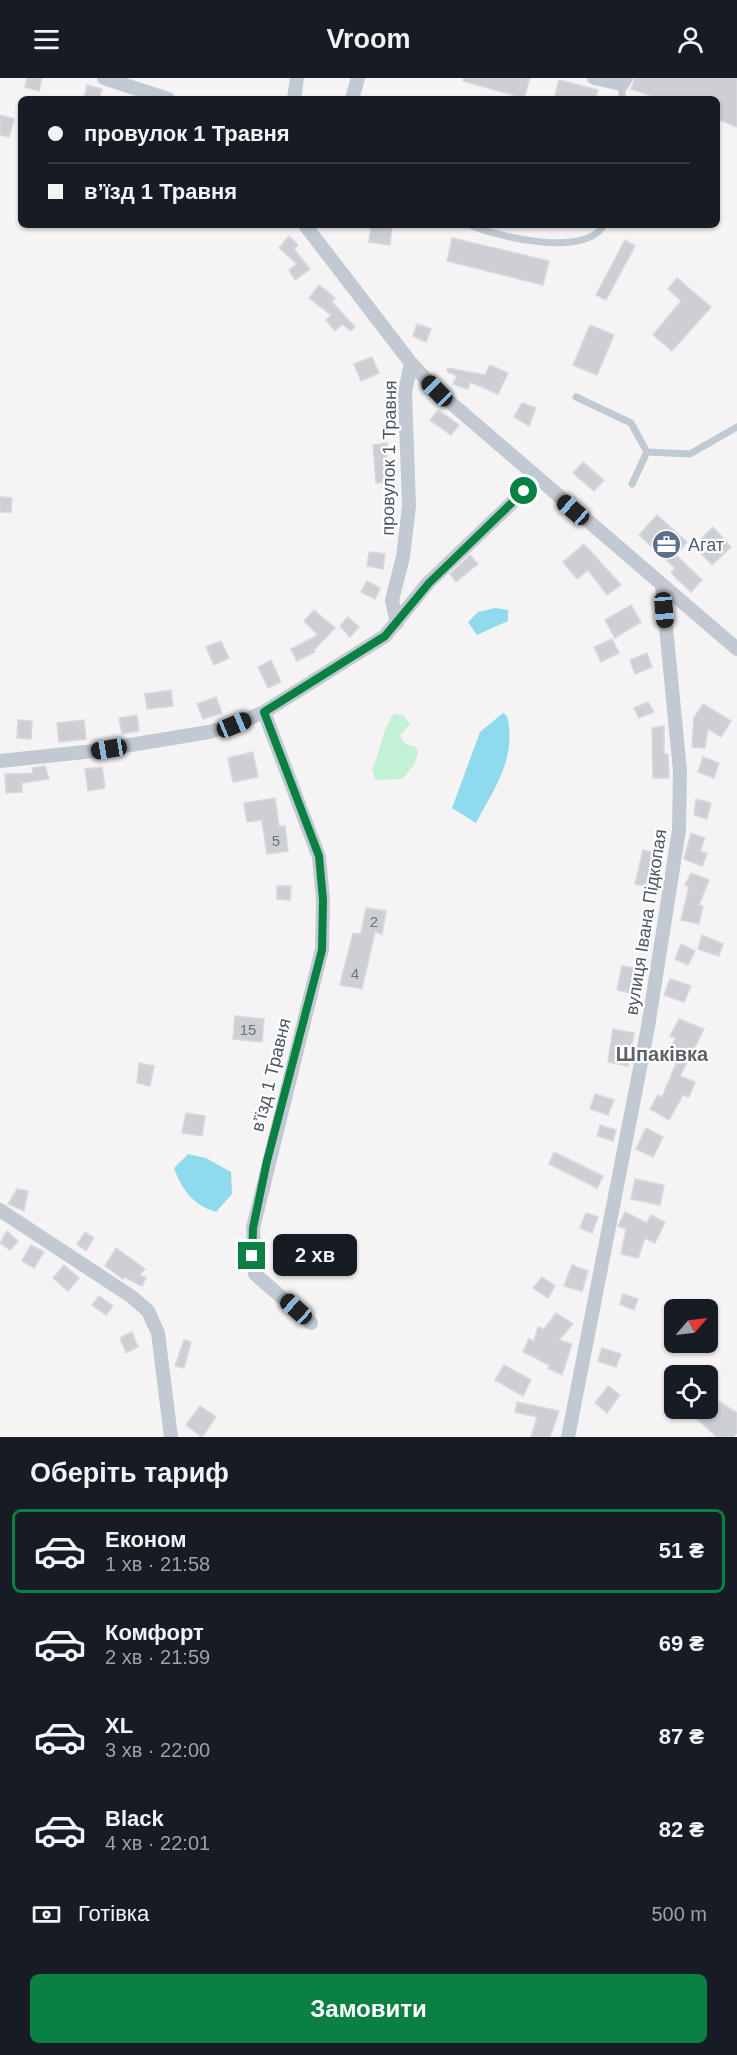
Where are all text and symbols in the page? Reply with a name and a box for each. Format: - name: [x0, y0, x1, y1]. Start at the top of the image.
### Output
- icon: menu: [30, 23, 63, 56]
- icon: person: [674, 23, 707, 56]
- text: Vroom: [326, 24, 411, 54]
- text: провулок 1 Травня: [84, 121, 290, 146]
- text: в’їзд 1 Травня: [84, 179, 237, 204]
- car: [418, 372, 456, 410]
- street label: провулок 1 Травня: [378, 380, 400, 536]
- route start: [510, 477, 537, 504]
- car: [554, 491, 592, 529]
- office icon: Агат: [651, 529, 683, 561]
- place label: Агат: [688, 535, 724, 555]
- car: [653, 591, 675, 629]
- car: [214, 710, 254, 740]
- car: [90, 737, 128, 761]
- street label: вулиця Івана Підкопая: [621, 828, 671, 1016]
- house number: 5: [272, 832, 280, 849]
- house number: 2: [370, 913, 378, 930]
- house number: 4: [351, 965, 359, 982]
- street label: в’їзд 1 Травня: [247, 1016, 295, 1134]
- house number: 15: [240, 1021, 256, 1038]
- district label: Шпаківка: [616, 1043, 709, 1065]
- callout: 2 хв: [273, 1235, 357, 1277]
- route end: [238, 1242, 265, 1269]
- text: 2 хв: [295, 1244, 335, 1266]
- car: [277, 1290, 315, 1328]
- north arrow: [664, 1299, 718, 1353]
- map controls: [664, 1299, 718, 1419]
- button: locate: [664, 1365, 718, 1419]
- text: Оберіть тариф: [30, 1458, 229, 1488]
- icon: car: [33, 1524, 87, 1578]
- text: Економ: [105, 1527, 187, 1552]
- text: 51 ₴: [659, 1538, 704, 1563]
- text: 1 хв · 21:58: [105, 1553, 210, 1575]
- icon: car: [33, 1617, 87, 1671]
- text: Комфорт: [105, 1620, 204, 1645]
- text: 69 ₴: [659, 1631, 704, 1656]
- text: 2 хв · 21:59: [105, 1646, 210, 1668]
- icon: car: [33, 1710, 87, 1764]
- text: XL: [105, 1713, 133, 1738]
- text: 87 ₴: [659, 1724, 704, 1749]
- text: 3 хв · 22:00: [105, 1739, 210, 1761]
- icon: car: [33, 1803, 87, 1857]
- text: Black: [105, 1806, 164, 1831]
- text: 82 ₴: [659, 1817, 704, 1842]
- text: 4 хв · 22:01: [105, 1832, 210, 1854]
- icon: cash: [30, 1898, 63, 1931]
- text: Готівка: [78, 1901, 149, 1926]
- text: 500 m: [651, 1903, 707, 1925]
- button: Замовити: [30, 1974, 707, 2043]

